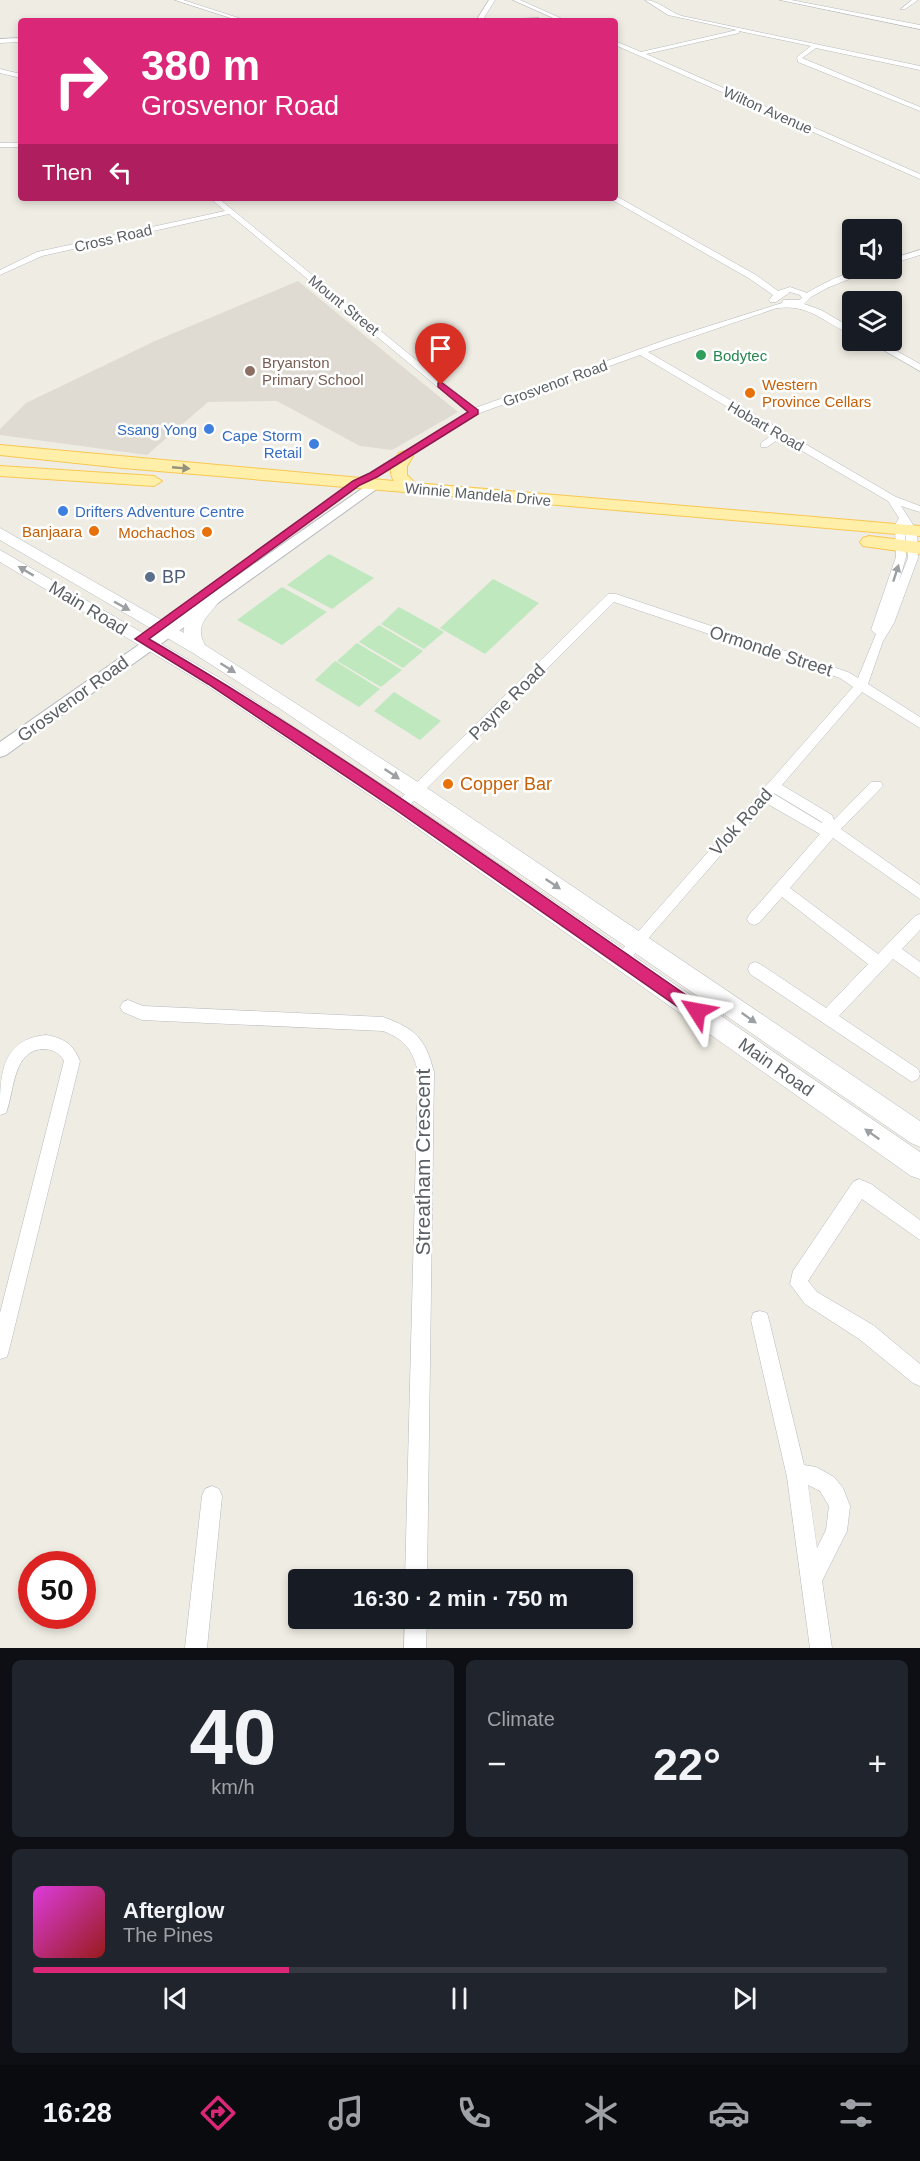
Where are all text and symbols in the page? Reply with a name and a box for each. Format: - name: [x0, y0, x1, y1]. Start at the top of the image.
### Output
- icon: right: [42, 42, 120, 120]
- text: 380 m: [141, 42, 260, 89]
- street label: Wilton Avenue: [721, 83, 815, 137]
- text: Grosvenor Road: [141, 91, 339, 121]
- icon: left: [104, 156, 137, 189]
- text: Then: [42, 160, 92, 185]
- map controls: [842, 219, 902, 351]
- button: sound: [842, 219, 902, 279]
- street label: Cross Road: [73, 221, 153, 255]
- street label: Mount Street: [305, 271, 383, 339]
- button: layers: [842, 291, 902, 351]
- pin: [415, 323, 466, 385]
- icon: arrive: [424, 332, 457, 365]
- place label: Bodytec: [713, 347, 768, 364]
- marker: Bodytec: [694, 348, 708, 362]
- place label: Bryanston Primary School: [262, 354, 364, 388]
- street label: Grosvenor Road: [500, 356, 610, 410]
- marker: Bryanston Primary School: [243, 364, 257, 378]
- place label: Western Province Cellars: [762, 376, 871, 410]
- marker: Western Province Cellars: [743, 386, 757, 400]
- street label: Hobart Road: [725, 397, 807, 455]
- place label: Ssang Yong: [117, 421, 197, 438]
- marker: Ssang Yong: [202, 422, 216, 436]
- place label: Cape Storm Retail: [222, 427, 302, 461]
- marker: Cape Storm Retail: [307, 437, 321, 451]
- one-way arrow: [172, 463, 191, 473]
- street label: Winnie Mandela Drive: [404, 479, 552, 509]
- place label: Drifters Adventure Centre: [75, 503, 244, 520]
- marker: Drifters Adventure Centre: [56, 504, 70, 518]
- place label: Banjaara: [22, 523, 83, 540]
- marker: Banjaara: [87, 524, 101, 538]
- place label: Mochachos: [118, 524, 195, 541]
- marker: Mochachos: [200, 525, 214, 539]
- one-way arrow: [892, 564, 901, 582]
- one-way arrow: [18, 565, 34, 576]
- place label: BP: [162, 567, 186, 587]
- marker: BP: [143, 570, 157, 584]
- street label: Main Road: [46, 577, 130, 639]
- one-way arrow: [114, 601, 131, 611]
- street label: Ormonde Street: [707, 622, 835, 680]
- street label: Grosvenor Road: [14, 652, 132, 746]
- street label: Payne Road: [465, 660, 549, 744]
- one-way arrow: [220, 662, 236, 673]
- one-way arrow: [384, 768, 400, 779]
- place label: Copper Bar: [460, 774, 552, 794]
- marker: Copper Bar: [441, 777, 455, 791]
- street label: Vlok Road: [706, 784, 776, 860]
- one-way arrow: [545, 878, 561, 889]
- position arrow: [665, 979, 729, 1043]
- one-way arrow: [740, 1012, 756, 1024]
- street label: Main Road: [735, 1034, 817, 1100]
- street label: Streatham Crescent: [411, 1068, 434, 1255]
- one-way arrow: [864, 1128, 880, 1140]
- speed limit sign: 50: [18, 1551, 96, 1629]
- text: 16:30 · 2 min · 750 m: [353, 1586, 568, 1611]
- text: 40: [190, 1693, 276, 1781]
- text: Climate: [487, 1708, 555, 1730]
- text: 22°: [653, 1739, 721, 1790]
- text: −: [487, 1745, 506, 1782]
- text: +: [868, 1745, 887, 1782]
- text: km/h: [211, 1776, 255, 1798]
- text: Afterglow: [123, 1898, 224, 1923]
- text: The Pines: [123, 1924, 213, 1946]
- icon: previous: [159, 1982, 192, 2015]
- icon: pause: [443, 1982, 476, 2015]
- icon: next: [728, 1982, 761, 2015]
- icon: directions: [197, 2092, 239, 2134]
- icon: music: [325, 2092, 367, 2134]
- icon: phone: [453, 2092, 495, 2134]
- icon: climate: [580, 2092, 622, 2134]
- icon: car: [708, 2092, 750, 2134]
- icon: filters: [835, 2092, 877, 2134]
- text: 16:28: [43, 2098, 112, 2128]

